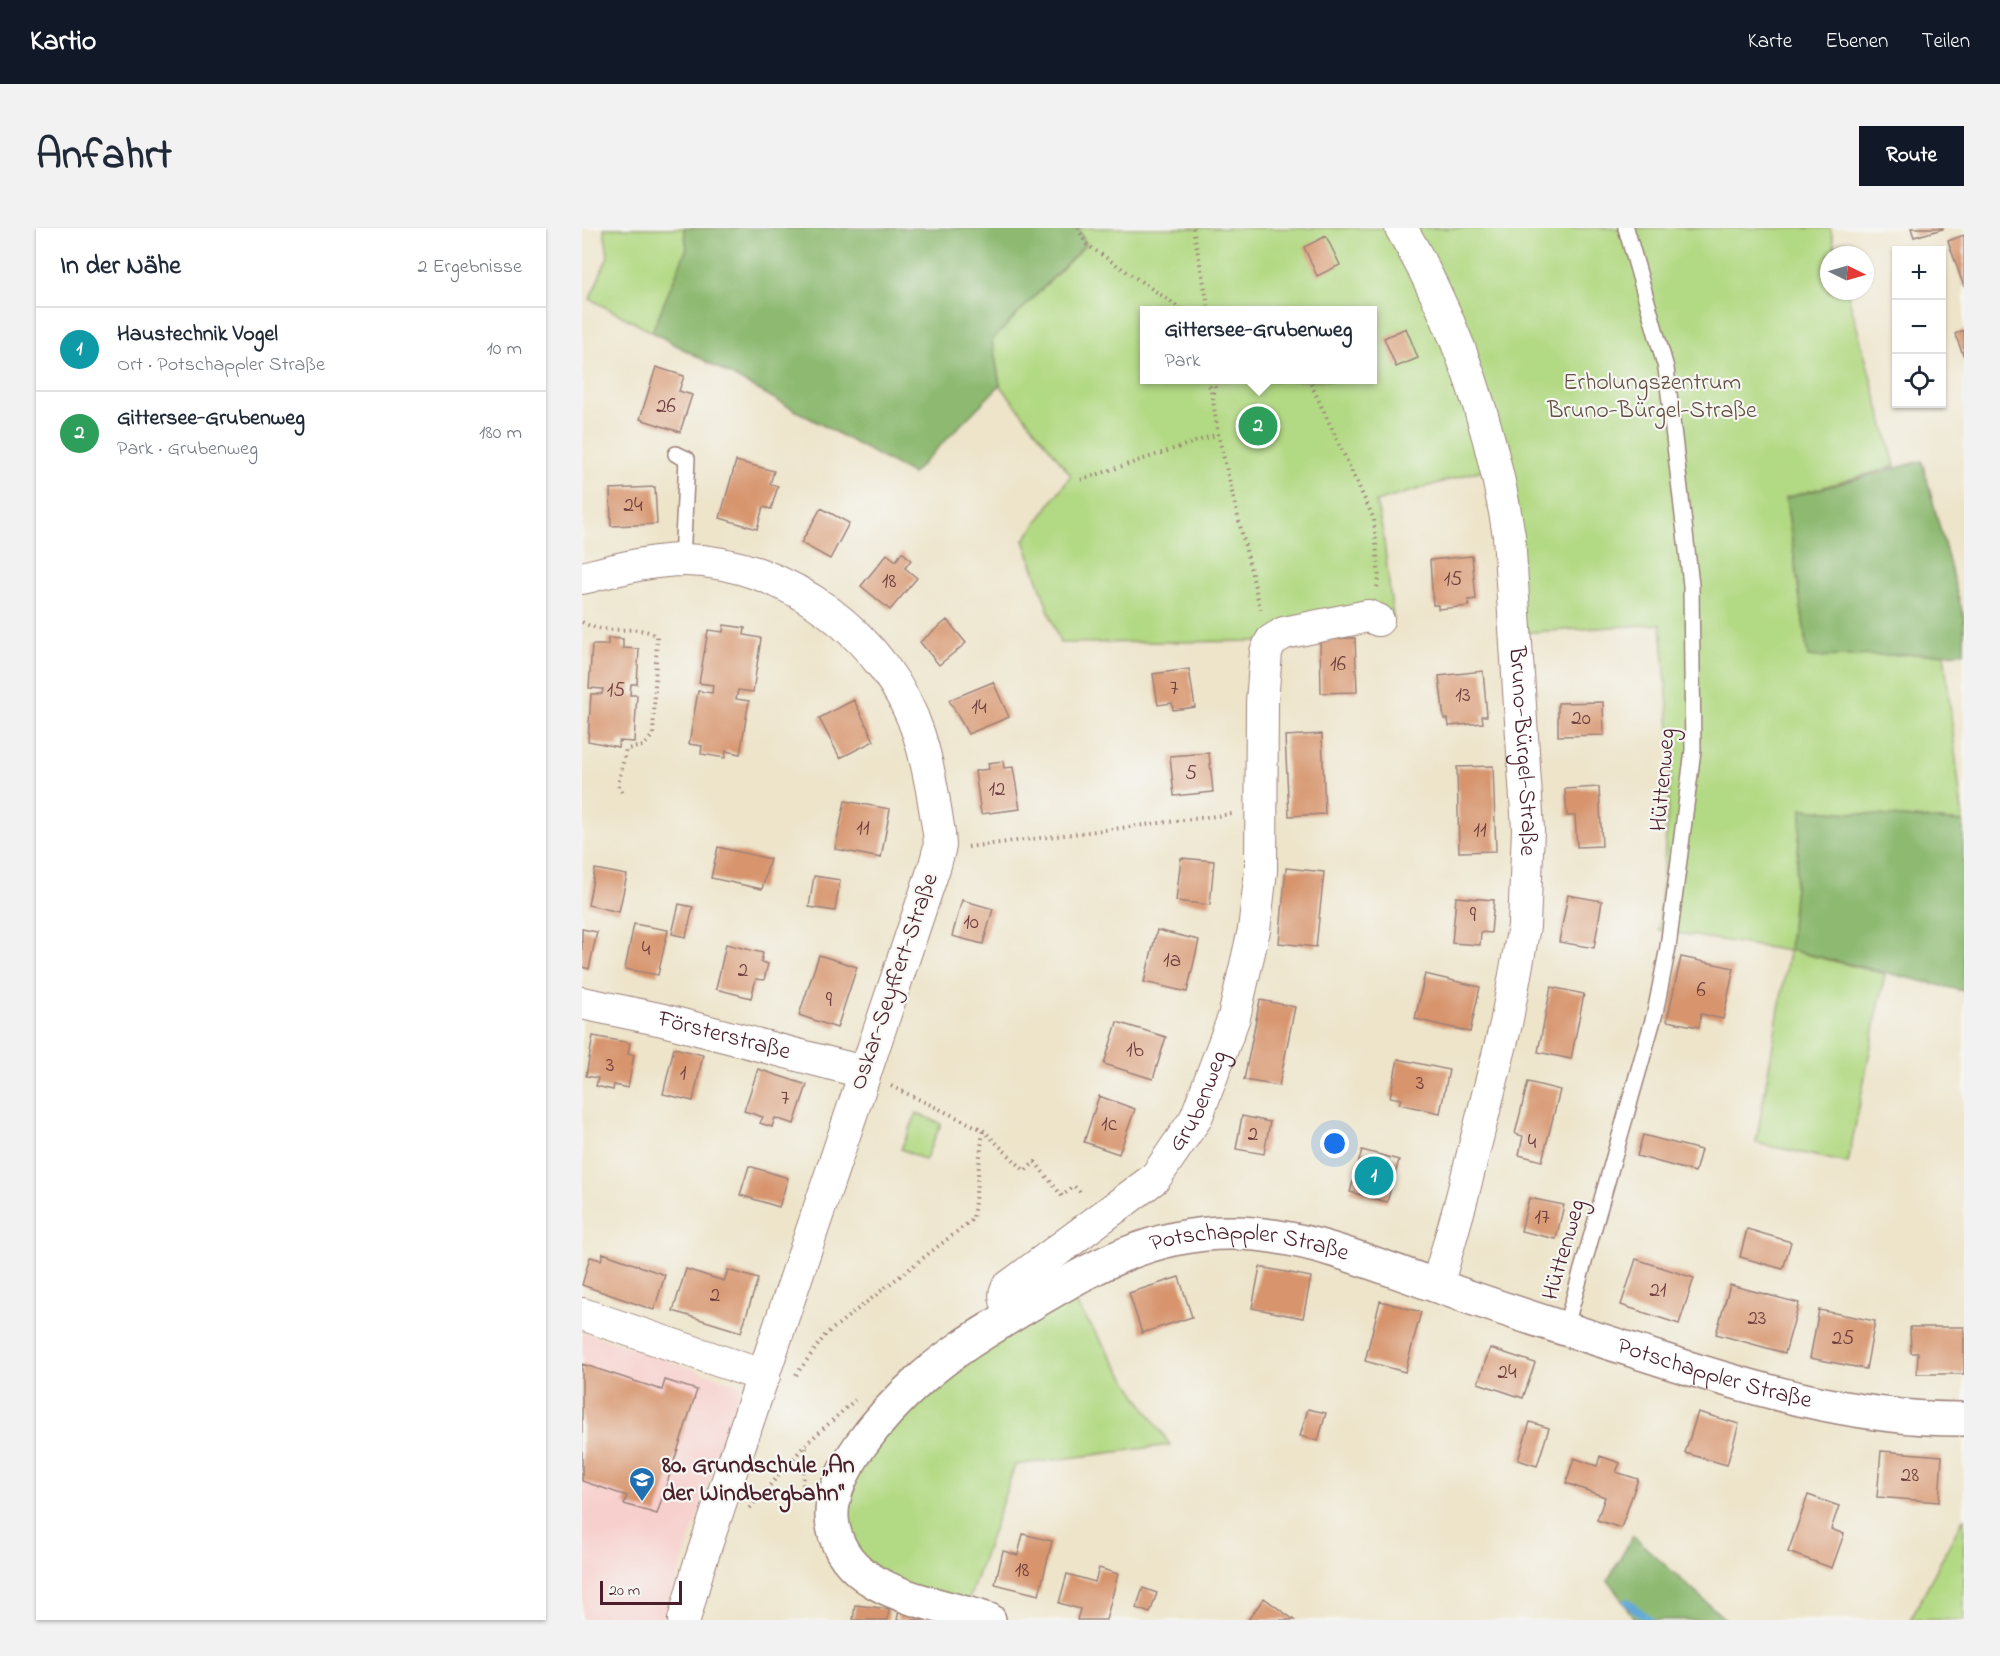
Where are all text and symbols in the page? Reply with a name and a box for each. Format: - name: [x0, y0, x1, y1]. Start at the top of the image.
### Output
- text: Kartio: [30, 22, 96, 63]
- text: Karte: [1748, 27, 1792, 57]
- text: Ebenen: [1825, 27, 1888, 57]
- text: Teilen: [1921, 27, 1970, 57]
- text: Anfahrt: [36, 126, 172, 187]
- button: Route: [1859, 126, 1964, 186]
- north arrow: [1820, 246, 1874, 300]
- map controls: [1892, 246, 1946, 408]
- button: +: [1892, 246, 1946, 300]
- text: In der Nähe: [60, 248, 181, 286]
- text: 2 Ergebnisse: [417, 253, 522, 282]
- button: −: [1892, 300, 1946, 354]
- popup: [1140, 306, 1377, 384]
- text: Gittersee-Grubenweg: [1164, 315, 1353, 347]
- text: Haustechnik Vogel: [117, 319, 278, 351]
- text: 1: [76, 335, 83, 364]
- text: 10 m: [486, 335, 522, 364]
- text: Park: [1164, 347, 1201, 376]
- text: Ort · Potschappler Straße: [117, 351, 325, 380]
- button: locate: [1892, 354, 1946, 408]
- park label: Erholungszentrum Bruno-Bürgel-Straße: [1546, 366, 1757, 429]
- house number: 26: [656, 392, 676, 422]
- text: Gittersee-Grubenweg: [117, 403, 305, 435]
- pin: 2: [1238, 404, 1278, 448]
- text: 2: [75, 419, 84, 448]
- text: 180 m: [479, 419, 522, 448]
- text: Park · Grubenweg: [117, 435, 258, 464]
- house number: 24: [623, 491, 643, 521]
- house number: 15: [1444, 565, 1462, 595]
- house number: 18: [882, 567, 896, 597]
- street label: Bruno-Bürgel-Straße: [1499, 644, 1546, 857]
- house number: 16: [1330, 650, 1346, 680]
- house number: 7: [1170, 674, 1179, 704]
- house number: 15: [607, 676, 625, 706]
- house number: 13: [1455, 681, 1471, 711]
- house number: 14: [971, 693, 987, 723]
- house number: 20: [1571, 704, 1591, 734]
- street label: Hüttenweg: [1642, 727, 1686, 833]
- house number: 5: [1185, 759, 1197, 789]
- house number: 12: [988, 775, 1006, 805]
- house number: 11: [856, 814, 870, 844]
- house number: 11: [1473, 816, 1487, 846]
- street label: Oskar-Seyffert-Straße: [841, 869, 950, 1095]
- house number: 9: [1470, 901, 1477, 931]
- house number: 10: [963, 908, 979, 938]
- house number: 4: [642, 935, 651, 965]
- house number: 1a: [1163, 946, 1181, 976]
- house number: 2: [738, 956, 748, 986]
- house number: 6: [1696, 976, 1706, 1006]
- house number: 9: [826, 986, 833, 1016]
- street label: Försterstraße: [653, 1002, 795, 1070]
- house number: 1b: [1126, 1036, 1144, 1066]
- street label: Grubenweg: [1160, 1046, 1237, 1159]
- house number: 3: [606, 1051, 614, 1081]
- house number: 1: [680, 1059, 687, 1089]
- house number: 3: [1416, 1069, 1424, 1099]
- house number: 7: [781, 1084, 790, 1114]
- house number: 1c: [1101, 1110, 1118, 1140]
- house number: 2: [1248, 1120, 1258, 1150]
- house number: 4: [1528, 1128, 1537, 1158]
- your location: [1320, 1129, 1349, 1158]
- pin: 1: [1354, 1154, 1394, 1198]
- street label: Hüttenweg: [1534, 1195, 1596, 1305]
- house number: 17: [1534, 1203, 1550, 1233]
- street label: Potschappler Straße: [1146, 1215, 1354, 1271]
- house number: 21: [1649, 1276, 1667, 1306]
- house number: 2: [710, 1281, 720, 1311]
- house number: 23: [1747, 1304, 1767, 1334]
- house number: 25: [1832, 1324, 1854, 1354]
- street label: Potschappler Straße: [1613, 1329, 1815, 1419]
- house number: 24: [1497, 1358, 1517, 1388]
- place label: 80. Grundschule „An der Windbergbahn“: [661, 1449, 855, 1513]
- house number: 28: [1901, 1461, 1919, 1491]
- school or university icon: 80. Grundschule „An der Windbergbahn“: [627, 1465, 657, 1503]
- house number: 18: [1015, 1556, 1029, 1586]
- scale bar: [600, 1578, 682, 1606]
- text: 20 m: [609, 1579, 640, 1603]

